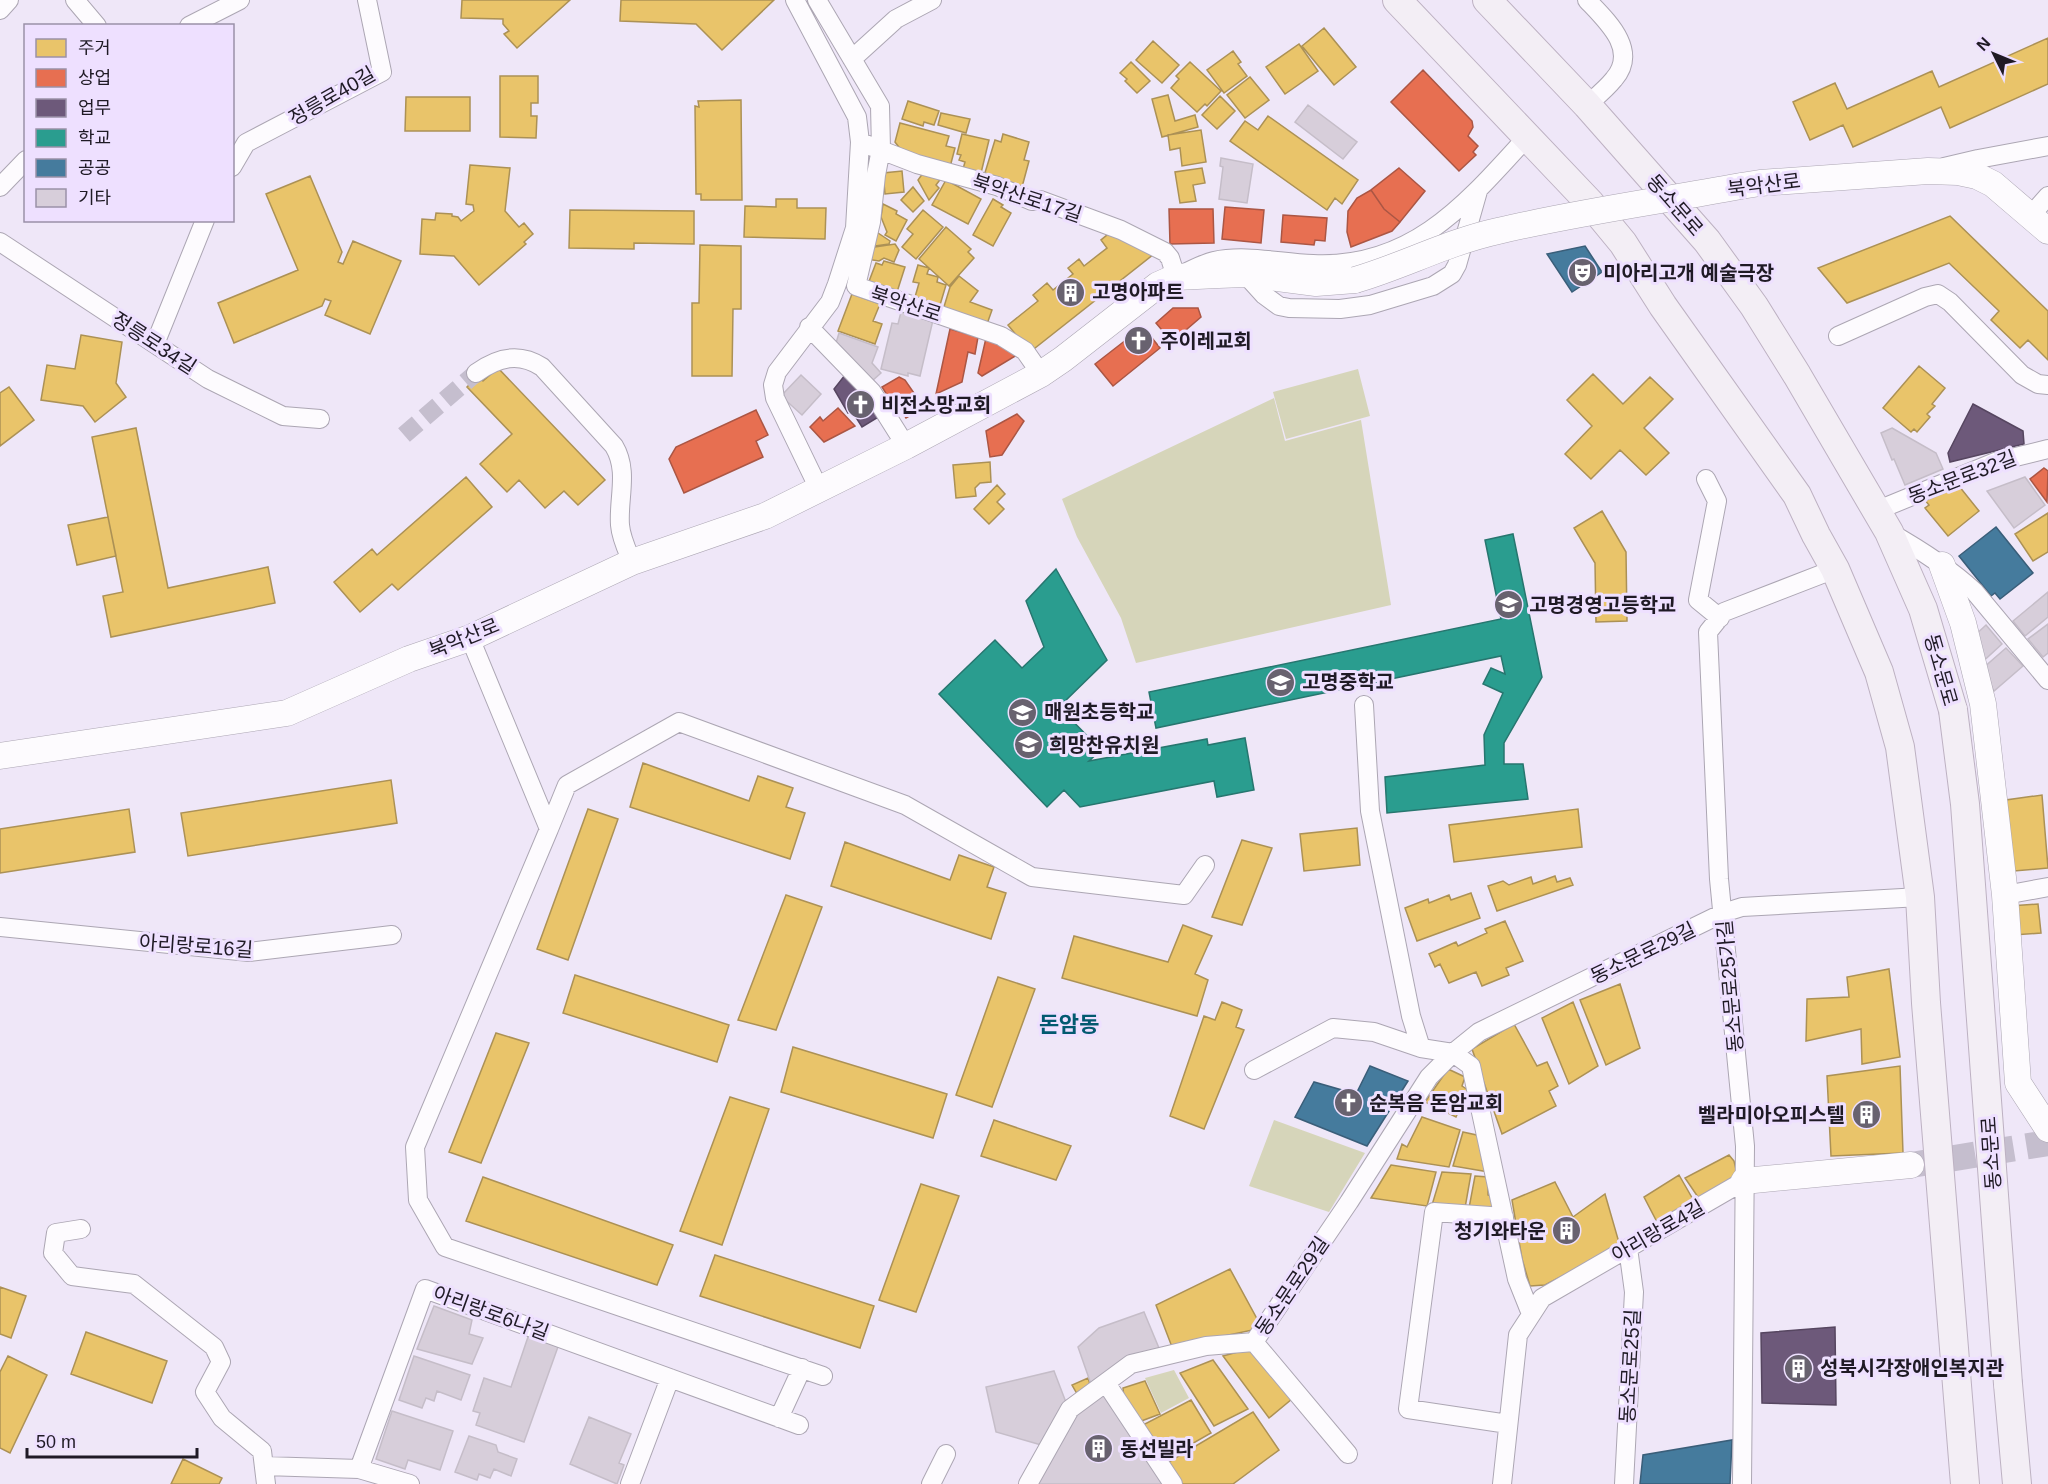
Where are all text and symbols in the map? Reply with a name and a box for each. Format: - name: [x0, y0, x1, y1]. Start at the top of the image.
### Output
- legend: [24, 24, 234, 222]
- north arrow: [1964, 24, 2024, 84]
- text: N: [1973, 34, 1994, 54]
- text: 주거: [78, 38, 111, 58]
- street label: 정릉로40길: [285, 63, 379, 129]
- text: 상업: [78, 68, 111, 88]
- text: 업무: [78, 98, 111, 118]
- text: 학교: [78, 128, 111, 148]
- text: 공공: [78, 158, 111, 178]
- street label: 북악산로17길: [969, 170, 1085, 226]
- street label: 동소문로: [1643, 170, 1707, 240]
- street label: 북악산로: [1726, 170, 1802, 200]
- text: 기타: [78, 188, 112, 208]
- theatre icon: 미아리고개 예술극장: [1566, 257, 1598, 289]
- place label: 미아리고개 예술극장: [1603, 262, 1774, 284]
- building icon: 고명아파트: [1055, 276, 1087, 308]
- place label: 고명아파트: [1092, 281, 1184, 303]
- street label: 북악산로: [868, 282, 944, 326]
- street label: 정릉로34길: [108, 308, 200, 378]
- church icon: 주이레교회: [1123, 325, 1155, 357]
- place label: 주이레교회: [1160, 330, 1252, 352]
- church icon: 비전소망교회: [844, 389, 876, 421]
- place label: 비전소망교회: [881, 394, 991, 416]
- street label: 동소문로32길: [1905, 446, 2019, 508]
- school or university icon: 고명경영고등학교: [1492, 589, 1524, 621]
- place label: 고명경영고등학교: [1529, 594, 1676, 616]
- street label: 북악산로: [426, 614, 502, 662]
- street label: 동소문로: [1920, 632, 1962, 708]
- school or university icon: 고명중학교: [1265, 666, 1297, 698]
- place label: 고명중학교: [1302, 671, 1394, 693]
- school or university icon: 매원초등학교: [1007, 696, 1039, 728]
- place label: 매원초등학교: [1044, 701, 1154, 723]
- school or university icon: 희망찬유치원: [1012, 729, 1044, 761]
- place label: 희망찬유치원: [1049, 734, 1159, 756]
- street label: 동소문로29길: [1587, 918, 1699, 988]
- street label: 동소문로25가길: [1713, 919, 1747, 1053]
- street label: 아리랑로16길: [138, 931, 254, 961]
- district label: 돈암동: [1039, 1012, 1099, 1037]
- church icon: 순복음 돈암교회: [1332, 1087, 1364, 1119]
- place label: 순복음 돈암교회: [1369, 1092, 1503, 1114]
- building icon: 벨라미아오피스텔: [1850, 1099, 1882, 1131]
- place label: 벨라미아오피스텔: [1698, 1104, 1845, 1126]
- street label: 동소문로: [1977, 1116, 2005, 1190]
- street label: 아리랑로4길: [1608, 1196, 1708, 1266]
- building icon: 청기와타운: [1551, 1215, 1583, 1247]
- place label: 청기와타운: [1454, 1220, 1546, 1242]
- street label: 동소문로29길: [1251, 1232, 1333, 1340]
- street label: 아리랑로6나길: [430, 1282, 552, 1344]
- street label: 동소문로25길: [1616, 1308, 1644, 1424]
- building icon: 성북시각장애인복지관: [1783, 1352, 1815, 1384]
- place label: 성북시각장애인복지관: [1820, 1357, 2005, 1379]
- scale bar: [27, 1421, 196, 1459]
- text: 50 m: [36, 1432, 76, 1452]
- building icon: 동선빌라: [1083, 1433, 1115, 1465]
- place label: 동선빌라: [1120, 1438, 1194, 1460]

